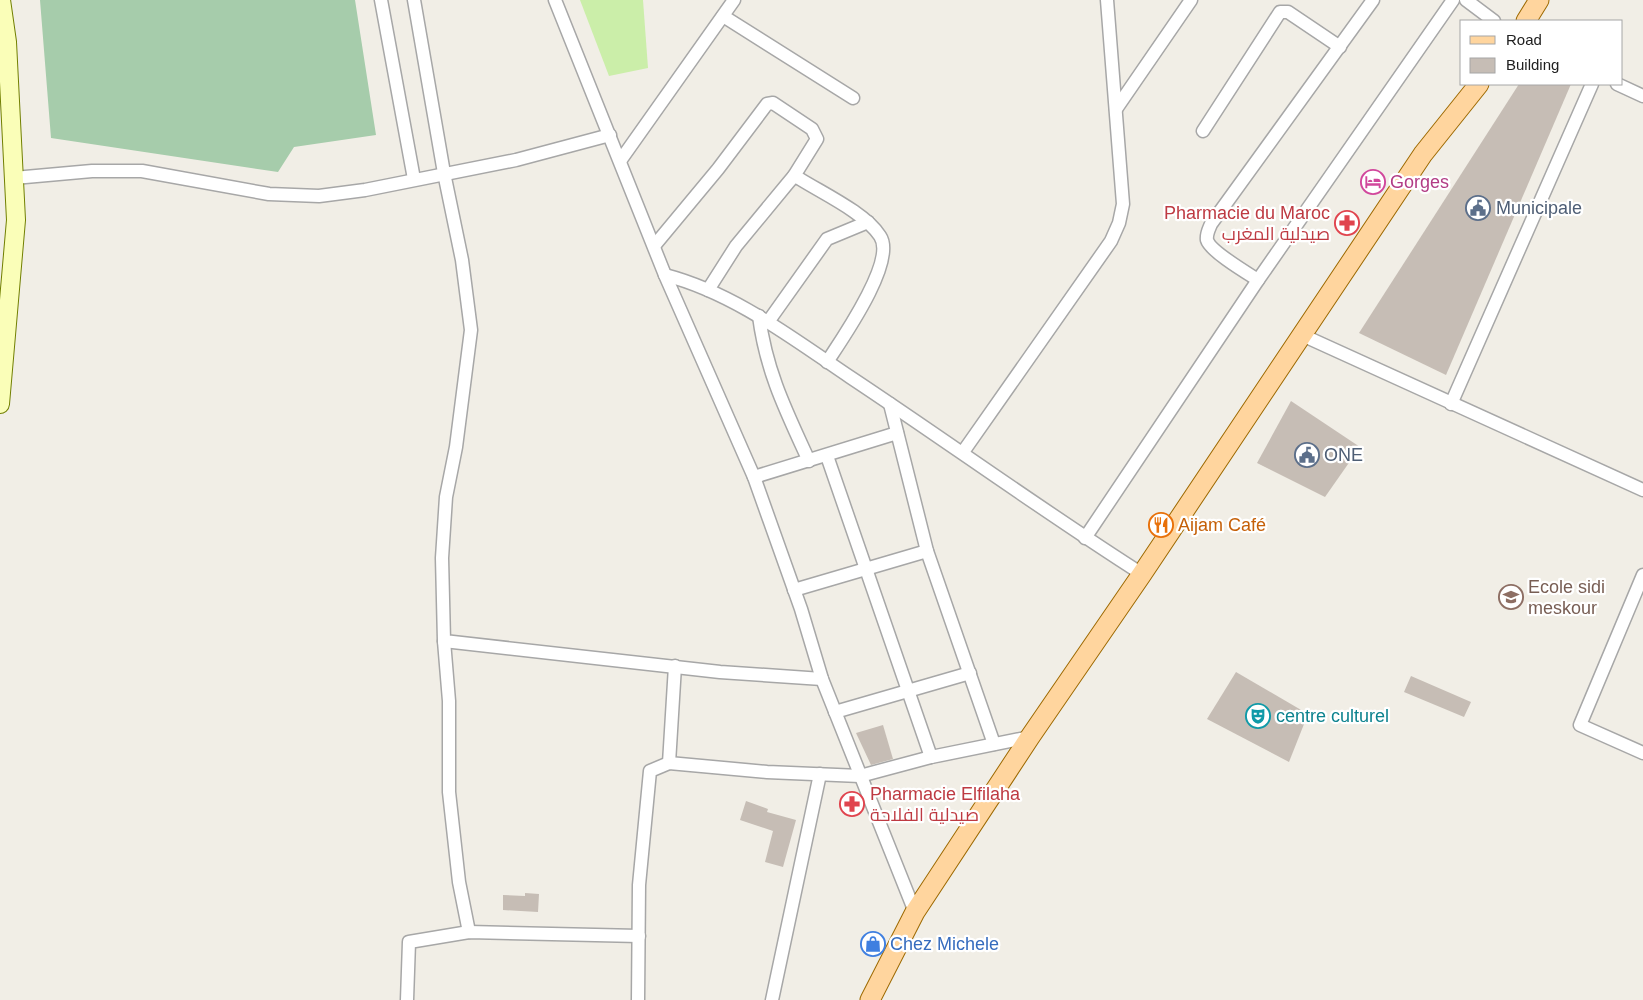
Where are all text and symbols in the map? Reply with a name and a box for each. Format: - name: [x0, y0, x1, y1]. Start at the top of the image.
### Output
- legend: [1460, 20, 1623, 85]
- text: Road: [1506, 31, 1542, 48]
- text: Building: [1506, 56, 1559, 73]
- hotel icon: Gorges: [1360, 169, 1386, 195]
- place label: Gorges: [1390, 172, 1449, 192]
- public building icon: Municipale: [1465, 195, 1491, 221]
- place label: Municipale: [1496, 198, 1582, 218]
- place label: Pharmacie du Maroc صيدلية المغرب: [1164, 203, 1330, 245]
- pharmacy icon: Pharmacie du Maroc صيدلية المغرب: [1334, 210, 1360, 236]
- public building icon: ONE: [1294, 442, 1320, 468]
- place label: ONE: [1324, 445, 1363, 465]
- restaurant icon: Aijam Café: [1148, 512, 1174, 538]
- place label: Aijam Café: [1178, 515, 1266, 535]
- place label: Ecole sidi meskour: [1528, 577, 1605, 618]
- school or university icon: Ecole sidi meskour: [1498, 584, 1524, 610]
- theatre icon: centre culturel: [1245, 703, 1271, 729]
- place label: centre culturel: [1276, 706, 1389, 726]
- place label: Pharmacie Elfilaha صيدلية الفلاحة: [870, 784, 1021, 825]
- pharmacy icon: Pharmacie Elfilaha صيدلية الفلاحة: [839, 791, 865, 817]
- shop icon: Chez Michele: [860, 931, 886, 957]
- place label: Chez Michele: [890, 934, 999, 954]

